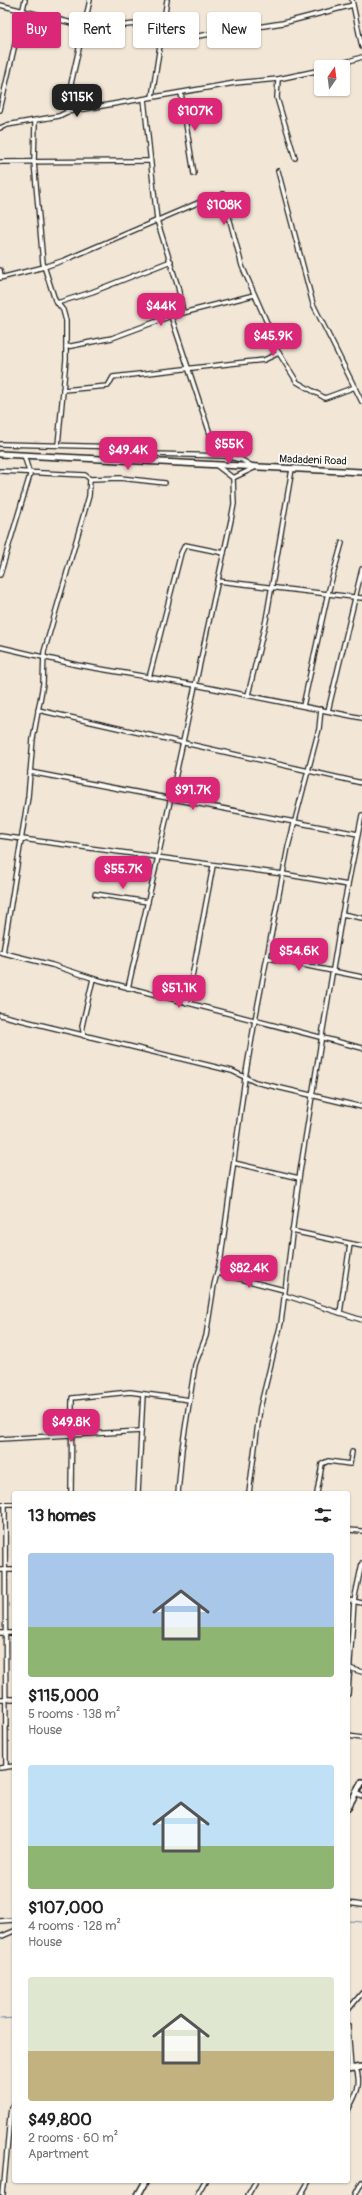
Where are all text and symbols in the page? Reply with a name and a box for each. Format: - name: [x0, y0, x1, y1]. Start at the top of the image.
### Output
- chip: Buy: [12, 12, 61, 48]
- chip: Rent: [69, 12, 125, 48]
- chip: Filters: [133, 12, 199, 48]
- chip: New: [207, 12, 261, 48]
- north arrow: [314, 60, 350, 96]
- map controls: [314, 60, 350, 96]
- pin: $115K: [49, 84, 105, 118]
- text: $115K: [61, 89, 93, 105]
- pin: $107K: [167, 98, 223, 132]
- text: $107K: [177, 103, 213, 119]
- pin: $108K: [196, 192, 252, 226]
- text: $108K: [206, 197, 242, 213]
- pin: $44K: [137, 293, 185, 327]
- text: $44K: [146, 298, 176, 314]
- pin: $45.9K: [240, 323, 306, 357]
- text: $45.9K: [253, 328, 293, 344]
- pin: $55K: [205, 431, 253, 465]
- text: $55K: [215, 436, 243, 452]
- pin: $49.4K: [95, 437, 161, 471]
- text: $49.4K: [108, 442, 148, 458]
- street label: Madadeni Road: [279, 452, 347, 468]
- pin: $91.7K: [160, 777, 226, 811]
- text: $91.7K: [175, 782, 211, 798]
- pin: $55.7K: [90, 856, 156, 890]
- text: $55.7K: [104, 861, 142, 877]
- pin: $54.6K: [266, 938, 332, 972]
- text: $54.6K: [279, 943, 319, 959]
- pin: $51.1K: [146, 975, 212, 1009]
- text: $51.1K: [162, 980, 196, 996]
- pin: $82.4K: [216, 1255, 282, 1289]
- text: $82.4K: [229, 1260, 269, 1276]
- pin: $49.8K: [38, 1409, 104, 1443]
- text: $49.8K: [52, 1414, 90, 1430]
- icon: filters: [312, 1504, 334, 1526]
- text: 13 homes: [28, 1505, 96, 1526]
- icon: home: [145, 1579, 217, 1651]
- text: $115,000: [28, 1685, 99, 1706]
- text: 5 rooms · 138 m²: [28, 1706, 121, 1722]
- text: House: [28, 1722, 62, 1738]
- icon: home: [145, 1791, 217, 1863]
- text: $107,000: [28, 1897, 104, 1918]
- text: 4 rooms · 128 m²: [28, 1918, 121, 1934]
- text: House: [28, 1934, 62, 1950]
- icon: home: [145, 2003, 217, 2075]
- text: $49,800: [28, 2109, 92, 2130]
- text: 2 rooms · 60 m²: [28, 2130, 118, 2146]
- text: Apartment: [28, 2146, 89, 2162]

